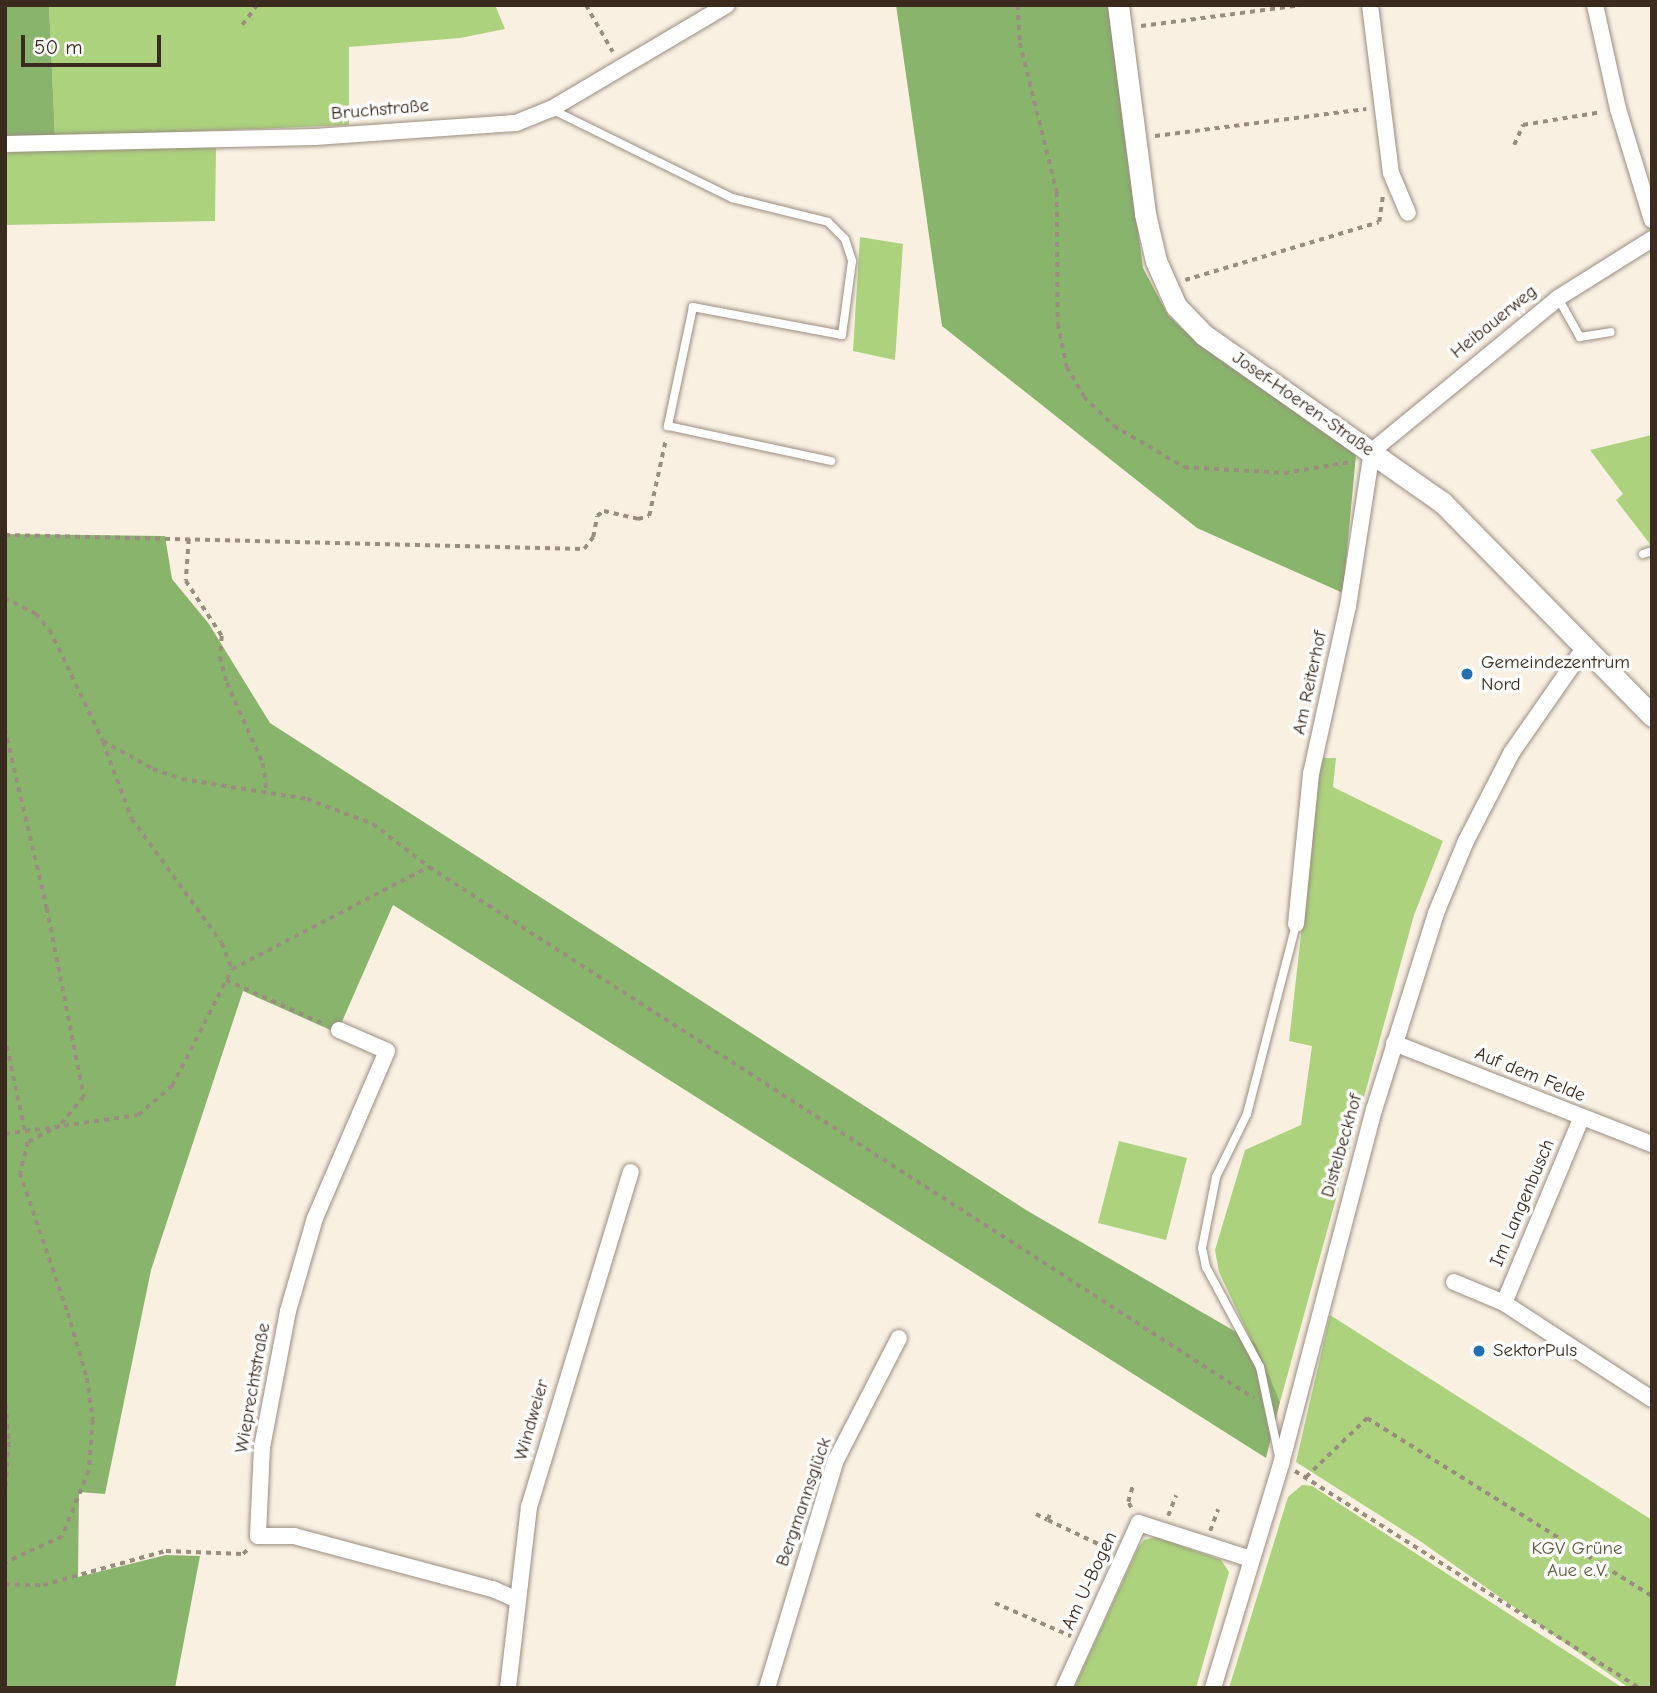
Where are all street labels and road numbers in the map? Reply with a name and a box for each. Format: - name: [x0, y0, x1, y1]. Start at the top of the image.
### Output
- street label: Bruchstraße: [330, 94, 430, 126]
- street label: Heibauerweg: [1446, 280, 1542, 364]
- street label: Josef-Hoeren-Straße: [1228, 346, 1378, 462]
- street label: Am Reiterhof: [1288, 629, 1332, 737]
- street label: Auf dem Felde: [1471, 1042, 1589, 1108]
- street label: Distelbeckhof: [1316, 1092, 1368, 1200]
- street label: Im Langenbusch: [1486, 1136, 1560, 1270]
- street label: Wieprechtstraße: [230, 1321, 276, 1455]
- street label: Windweier: [510, 1377, 554, 1463]
- street label: Bergmannsglück: [771, 1434, 837, 1570]
- street label: Am U-Bogen: [1057, 1528, 1123, 1634]

